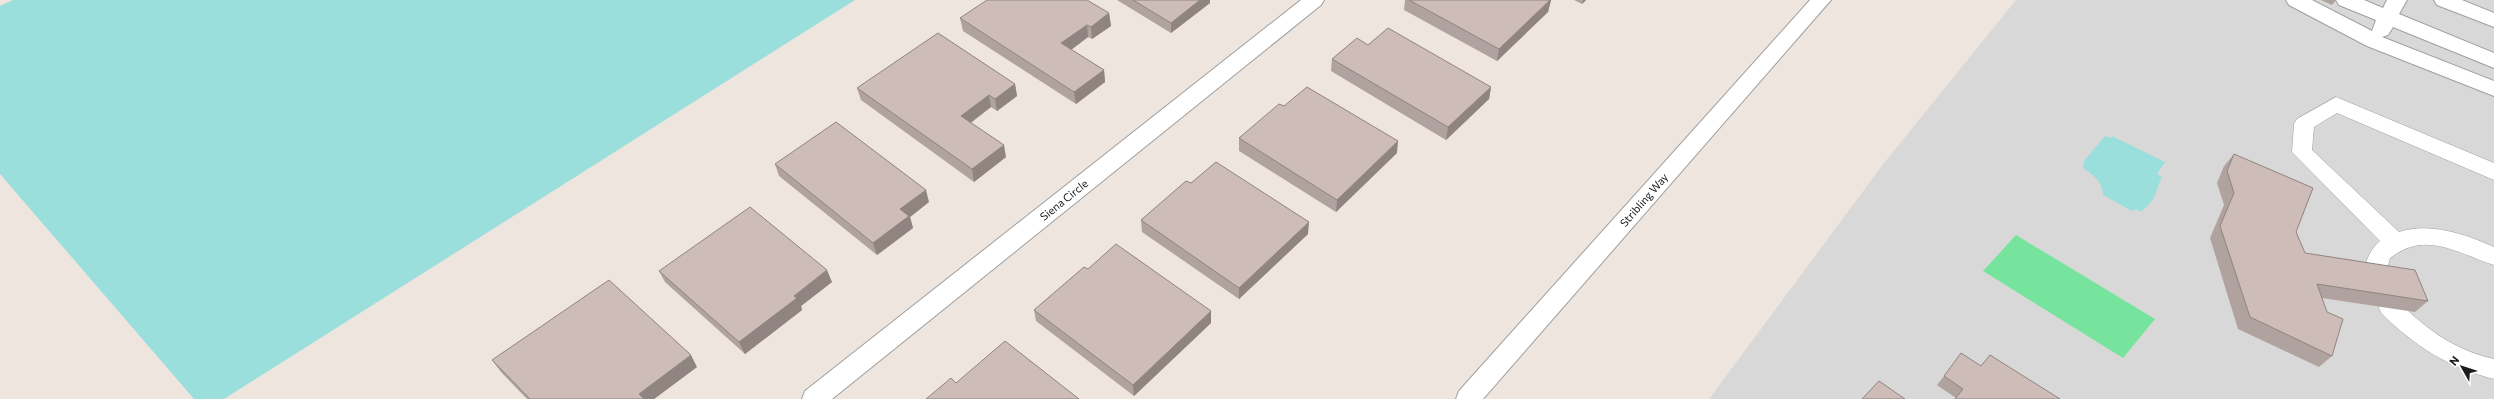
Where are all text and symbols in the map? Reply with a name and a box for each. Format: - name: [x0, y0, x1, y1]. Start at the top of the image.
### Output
- street label: Stribling Way: [1617, 170, 1671, 229]
- street label: Siena Circle: [1037, 176, 1090, 223]
- north arrow: [2442, 347, 2482, 387]
- text: N: [2446, 353, 2461, 368]

